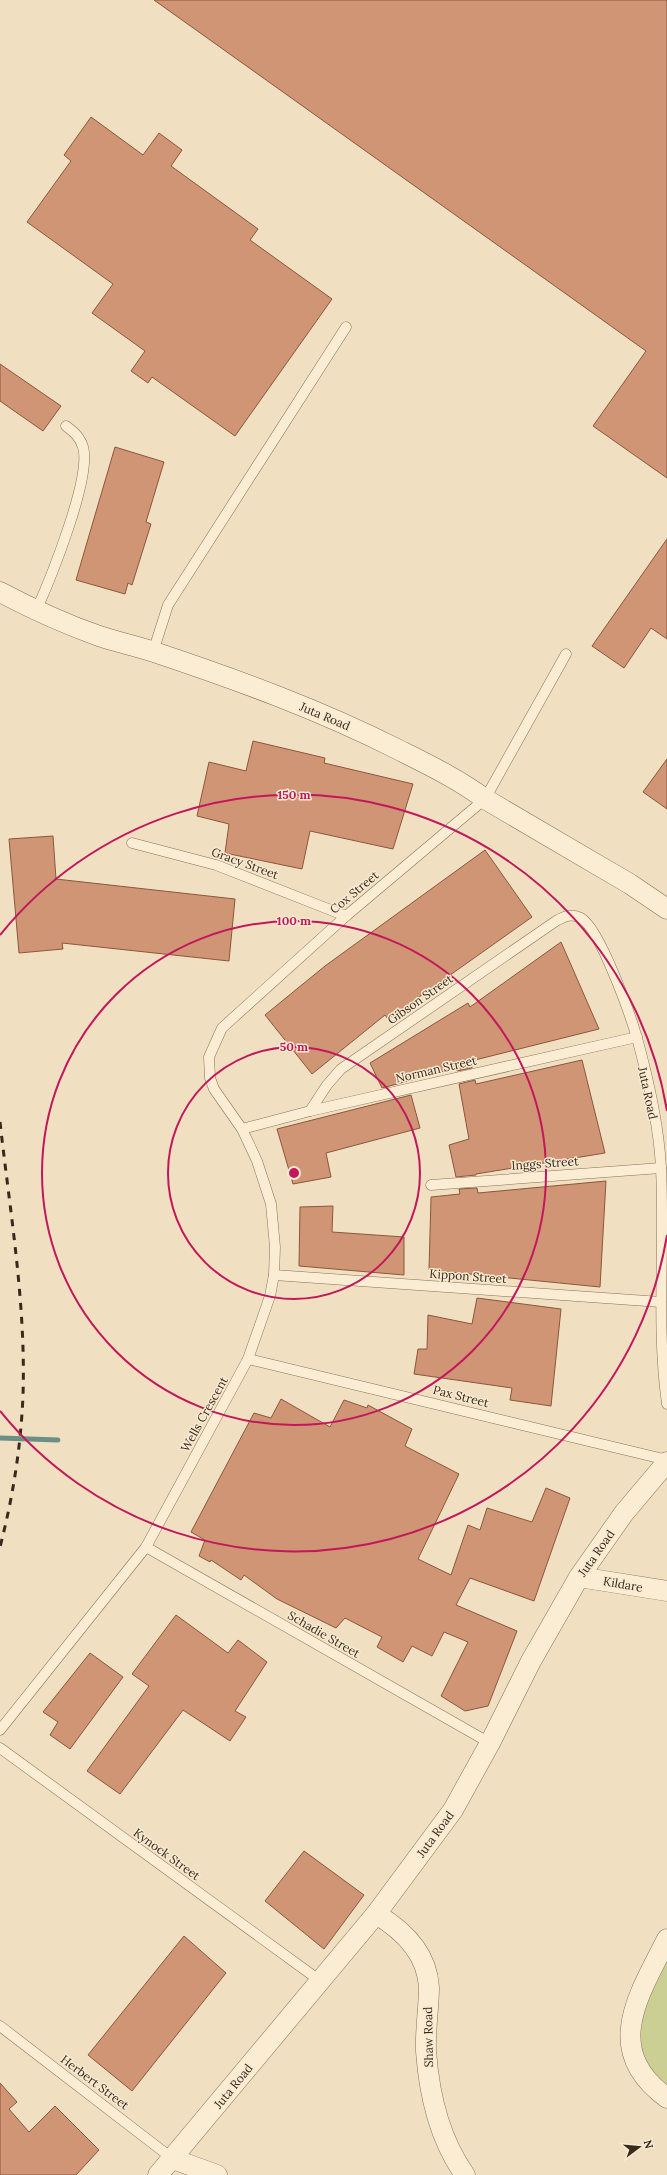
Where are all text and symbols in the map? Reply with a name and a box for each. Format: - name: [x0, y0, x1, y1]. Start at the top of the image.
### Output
- street label: Juta Road: [297, 698, 353, 733]
- text: 150 m: [277, 787, 311, 802]
- street label: Gracy Street: [209, 844, 281, 882]
- street label: Cox Street: [327, 867, 382, 917]
- text: 100 m: [277, 913, 311, 928]
- street label: Gibson Street: [384, 971, 456, 1027]
- text: 50 m: [280, 1039, 308, 1054]
- street label: Norman Street: [394, 1052, 478, 1086]
- street label: Juta Road: [635, 1064, 661, 1121]
- street label: Inggs Street: [511, 1153, 579, 1173]
- centre of rings: [287, 1166, 301, 1180]
- street label: Kippon Street: [429, 1266, 507, 1286]
- street label: Wells Crescent: [177, 1374, 231, 1454]
- street label: Pax Street: [432, 1382, 491, 1410]
- street label: Juta Road: [574, 1527, 617, 1580]
- street label: Kildare: [602, 1573, 644, 1595]
- street label: Schadie Street: [285, 1607, 363, 1661]
- street label: Juta Road: [413, 1808, 457, 1861]
- street label: Kynock Street: [131, 1825, 203, 1883]
- street label: Shaw Road: [420, 2007, 436, 2067]
- street label: Herbert Street: [58, 2052, 132, 2113]
- street label: Juta Road: [210, 2060, 256, 2112]
- north arrow: [619, 2127, 659, 2167]
- text: N: [641, 2138, 657, 2151]

